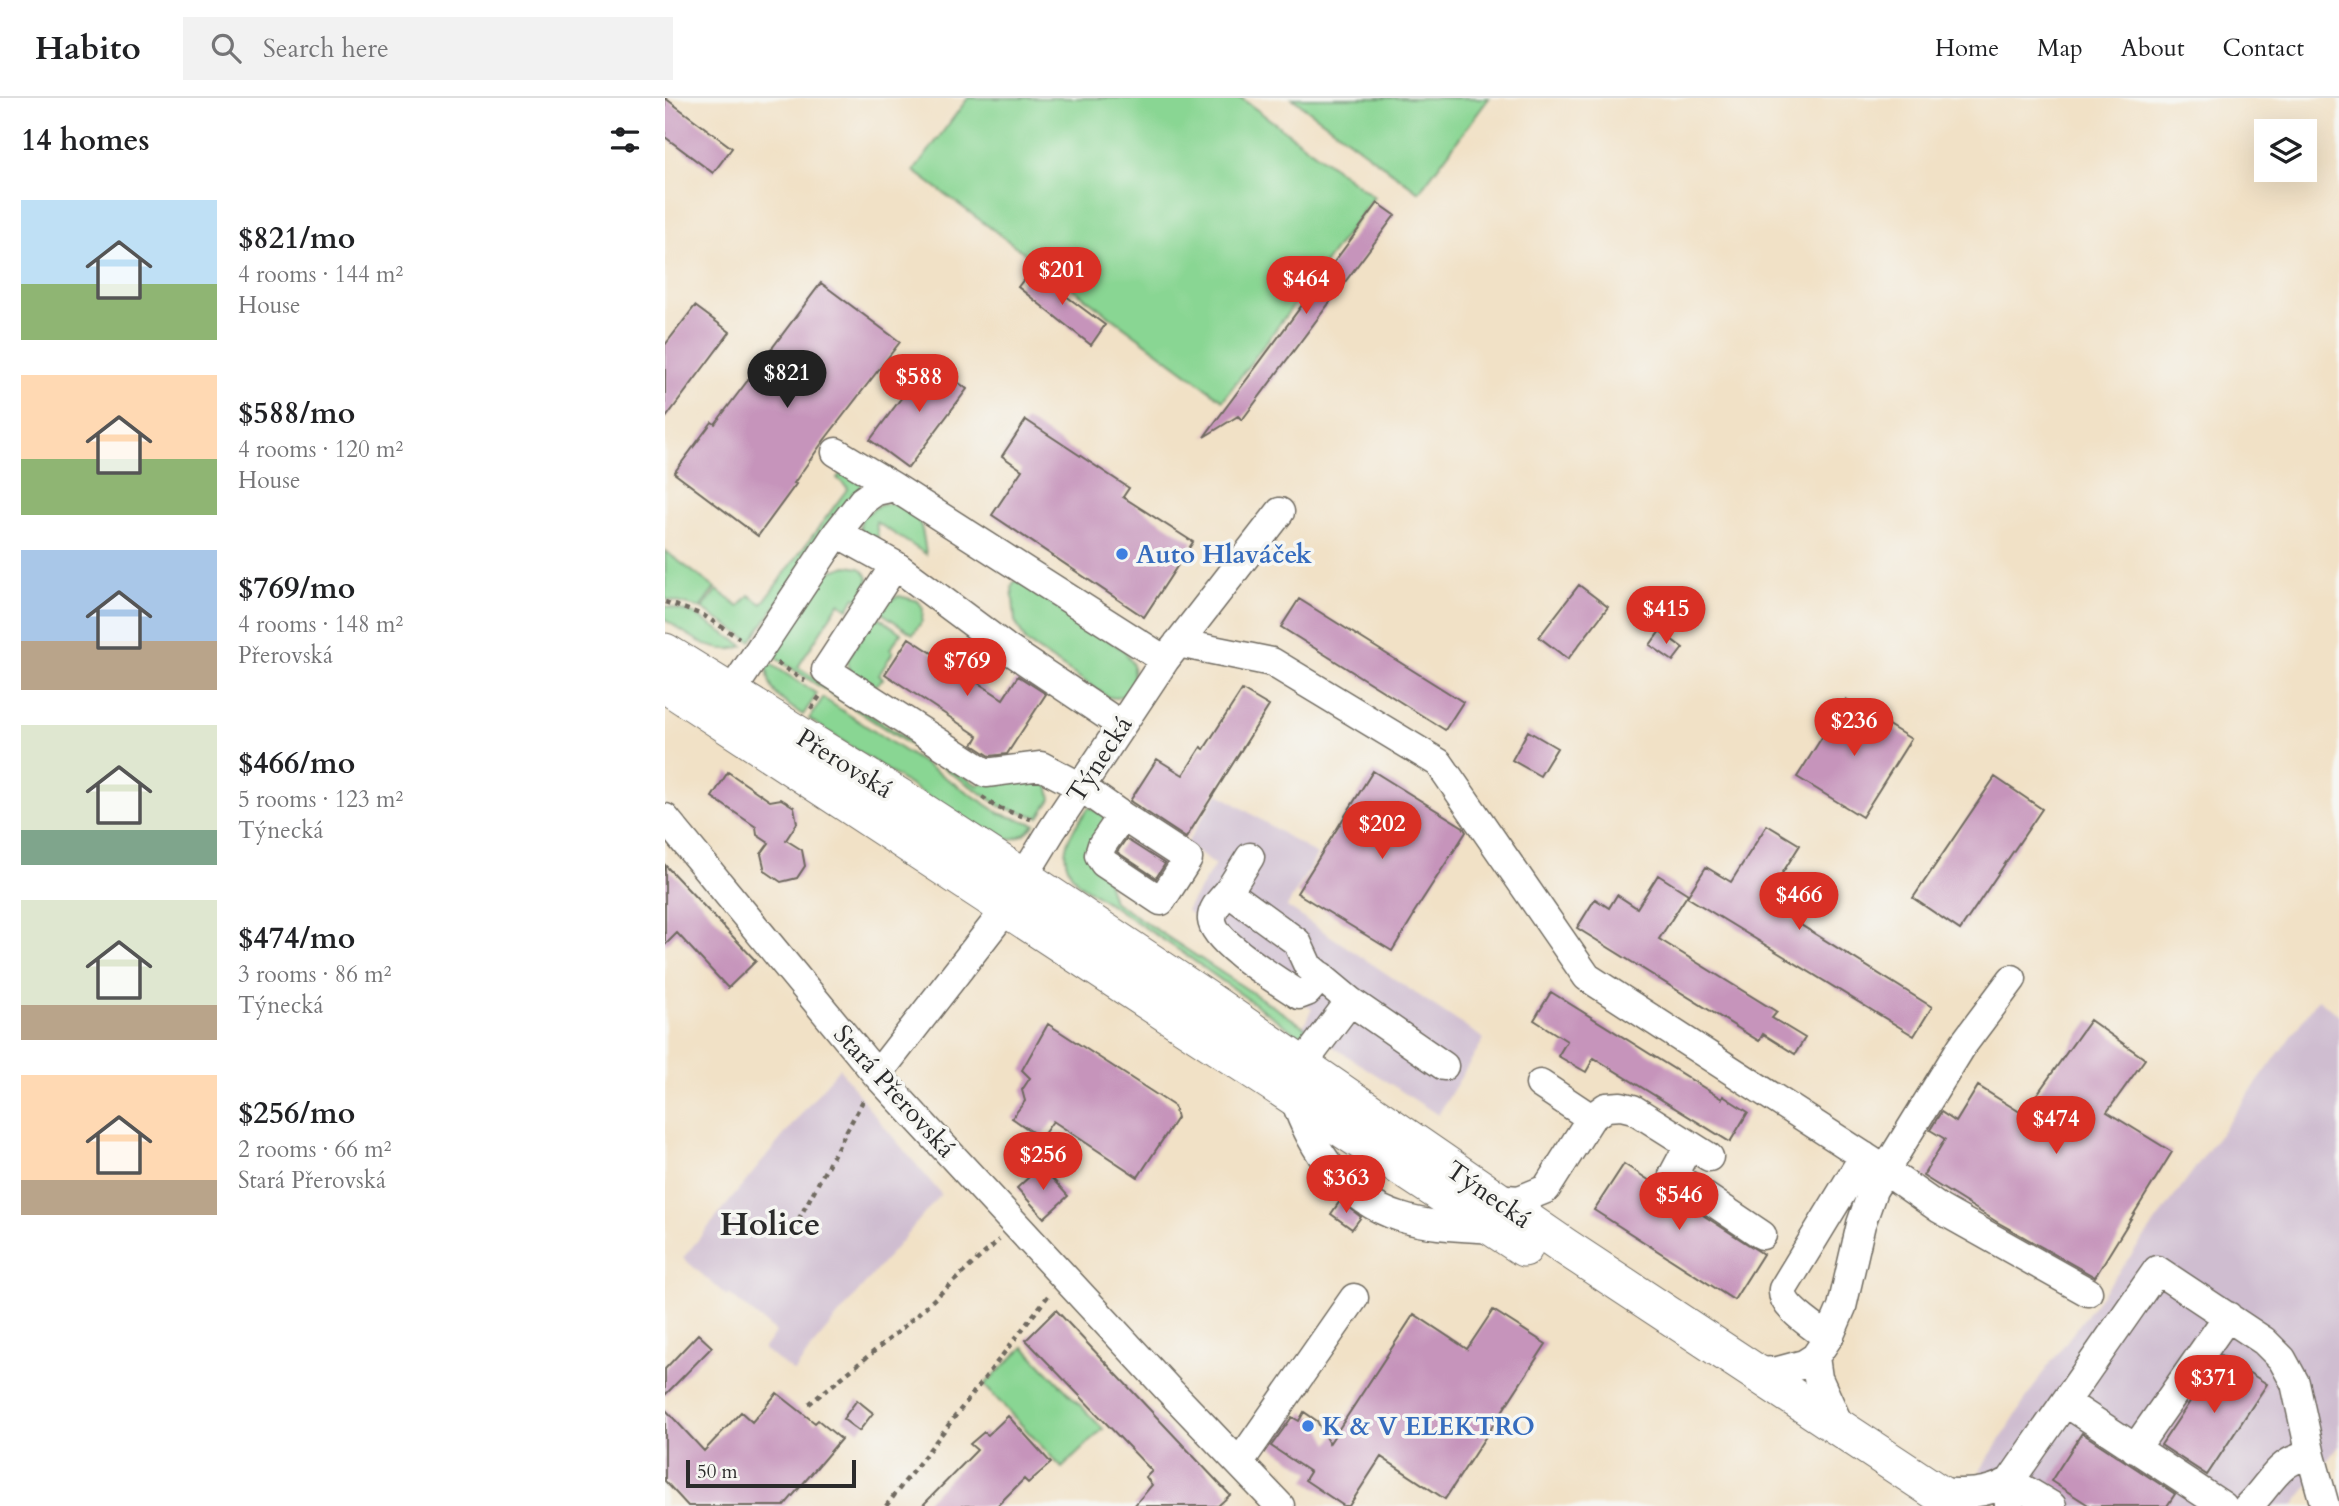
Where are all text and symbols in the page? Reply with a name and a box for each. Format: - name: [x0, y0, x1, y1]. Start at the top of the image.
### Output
- search box: [183, 17, 673, 80]
- text: Habito: [35, 26, 141, 71]
- icon: search: [207, 29, 245, 67]
- text: Search here: [263, 31, 389, 66]
- text: Home: [1935, 32, 1999, 65]
- text: Map: [2037, 32, 2083, 65]
- text: About: [2121, 32, 2185, 65]
- text: Contact: [2223, 32, 2304, 65]
- map controls: [2254, 119, 2317, 182]
- button: layers: [2254, 119, 2317, 182]
- text: 14 homes: [21, 120, 150, 161]
- icon: filters: [606, 121, 644, 159]
- text: $821/mo: [238, 218, 355, 259]
- icon: home: [77, 228, 161, 312]
- pin: $201: [1021, 248, 1103, 307]
- text: $201: [1038, 254, 1086, 285]
- pin: $464: [1265, 256, 1347, 316]
- text: 4 rooms · 144 m²: [238, 259, 403, 290]
- text: $464: [1282, 263, 1330, 294]
- text: House: [238, 290, 300, 321]
- pin: $821: [746, 350, 828, 410]
- pin: $588: [878, 354, 960, 414]
- text: $821: [763, 357, 811, 388]
- text: $588: [895, 361, 943, 392]
- text: $588/mo: [238, 393, 355, 434]
- icon: home: [77, 403, 161, 487]
- text: 4 rooms · 120 m²: [238, 434, 403, 465]
- text: House: [238, 465, 300, 496]
- place label: Auto Hlaváček: [1136, 537, 1313, 572]
- marker: Auto Hlaváček: [1114, 546, 1130, 562]
- text: $769/mo: [238, 568, 355, 609]
- icon: home: [77, 578, 161, 662]
- pin: $415: [1625, 587, 1707, 646]
- text: $415: [1642, 593, 1690, 624]
- text: 4 rooms · 148 m²: [238, 609, 403, 640]
- pin: $769: [926, 638, 1008, 698]
- text: Přerovská: [238, 640, 333, 671]
- text: $769: [943, 645, 991, 676]
- pin: $236: [1813, 698, 1895, 758]
- text: $236: [1830, 705, 1878, 736]
- street label: Týnecká: [1058, 709, 1140, 809]
- street label: Přerovská: [790, 720, 899, 807]
- text: $466/mo: [238, 743, 355, 784]
- icon: home: [77, 753, 161, 837]
- text: 5 rooms · 123 m²: [238, 784, 403, 815]
- pin: $202: [1341, 802, 1423, 861]
- text: $202: [1358, 808, 1406, 839]
- text: Týnecká: [238, 815, 323, 846]
- pin: $466: [1758, 872, 1840, 932]
- text: $466: [1775, 879, 1823, 910]
- text: $474/mo: [238, 918, 355, 959]
- icon: home: [77, 928, 161, 1012]
- text: 3 rooms · 86 m²: [238, 959, 391, 990]
- text: Týnecká: [238, 990, 323, 1021]
- street label: Stará Přerovská: [826, 1017, 964, 1165]
- text: $256/mo: [238, 1093, 355, 1134]
- pin: $474: [2015, 1096, 2097, 1156]
- icon: home: [77, 1103, 161, 1187]
- text: $474: [2032, 1103, 2080, 1134]
- pin: $256: [1002, 1132, 1084, 1192]
- text: 2 rooms · 66 m²: [238, 1134, 391, 1165]
- text: $256: [1019, 1139, 1067, 1170]
- street label: Týnecká: [1439, 1152, 1538, 1236]
- pin: $363: [1305, 1156, 1387, 1215]
- text: $363: [1322, 1162, 1370, 1193]
- text: Stará Přerovská: [238, 1165, 386, 1196]
- pin: $546: [1638, 1172, 1720, 1232]
- text: $546: [1655, 1179, 1703, 1210]
- district label: Holice: [720, 1202, 820, 1247]
- pin: $371: [2173, 1356, 2255, 1415]
- text: $371: [2190, 1362, 2238, 1393]
- place label: K & V ELEKTRO: [1322, 1409, 1535, 1444]
- marker: K & V ELEKTRO: [1300, 1418, 1316, 1434]
- scale bar: [686, 1457, 856, 1489]
- text: 50 m: [697, 1459, 738, 1485]

